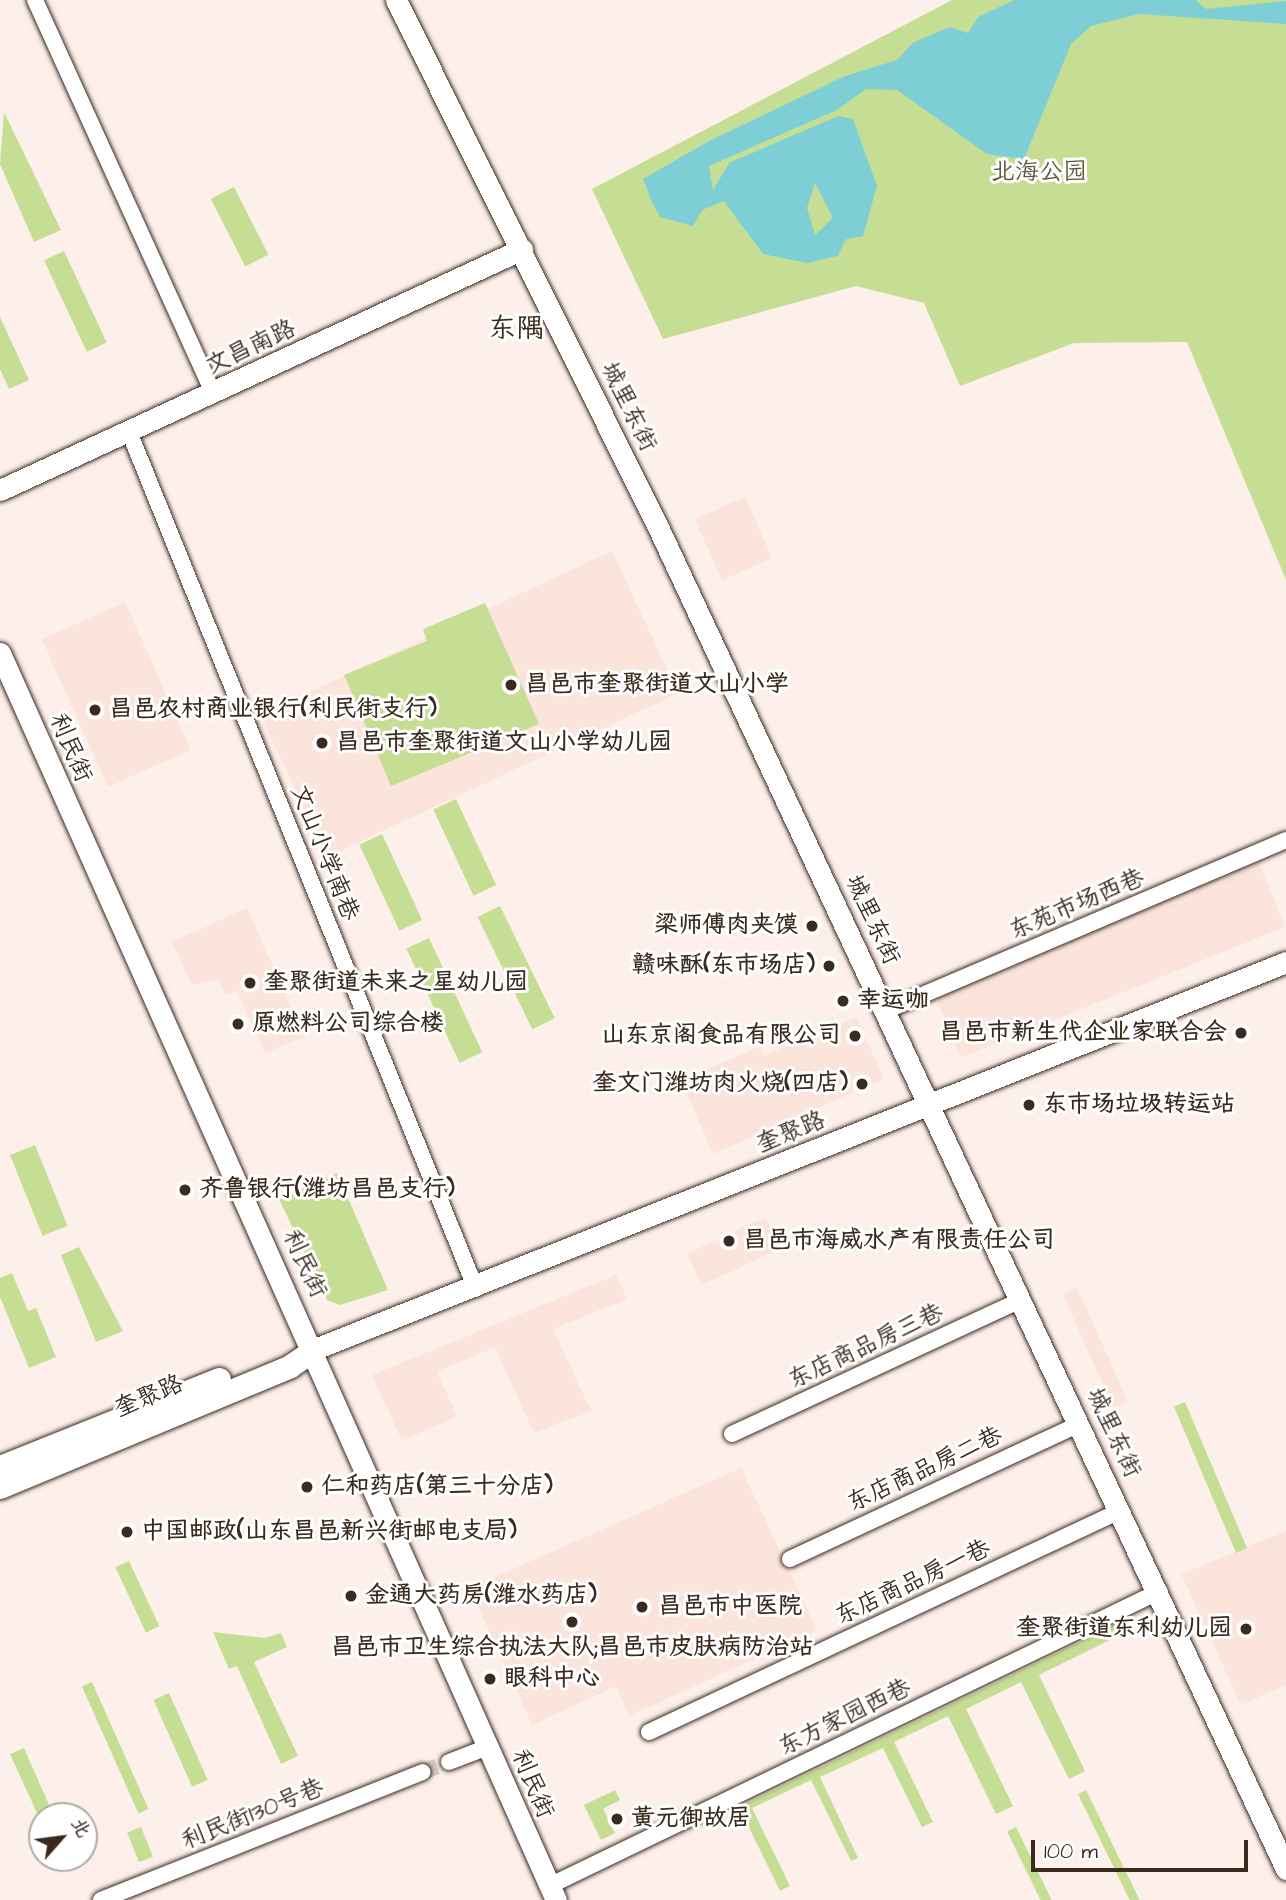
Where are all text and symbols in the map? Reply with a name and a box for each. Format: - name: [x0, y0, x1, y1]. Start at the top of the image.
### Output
- park label: 北海公园: [991, 159, 1087, 187]
- district label: 东隅: [488, 312, 544, 346]
- street label: 文昌南路: [201, 315, 301, 381]
- street label: 城里东街: [594, 358, 662, 456]
- place label: 昌邑市奎聚街道文山小学: [525, 671, 789, 699]
- marker: 昌邑市奎聚街道文山小学: [503, 677, 519, 693]
- place label: 昌邑农村商业银行(利民街支行): [109, 696, 437, 724]
- marker: 昌邑农村商业银行(利民街支行): [87, 702, 103, 718]
- street label: 利民街: [43, 709, 97, 787]
- place label: 昌邑市奎聚街道文山小学幼儿园: [336, 729, 672, 757]
- marker: 昌邑市奎聚街道文山小学幼儿园: [314, 735, 330, 751]
- street label: 文山小学南巷: [284, 781, 364, 925]
- street label: 东苑市场西巷: [1005, 864, 1149, 946]
- street label: 城里东街: [839, 870, 905, 970]
- place label: 梁师傅肉夹馍: [654, 912, 798, 940]
- marker: 梁师傅肉夹馍: [804, 918, 820, 934]
- place label: 赣味酥(东市场店): [631, 952, 815, 980]
- marker: 赣味酥(东市场店): [821, 958, 837, 974]
- place label: 奎聚街道未来之星幼儿园: [264, 969, 528, 997]
- marker: 奎聚街道未来之星幼儿园: [242, 975, 258, 991]
- place label: 幸运咖: [857, 987, 929, 1015]
- marker: 幸运咖: [835, 993, 851, 1009]
- place label: 原燃料公司综合楼: [252, 1010, 444, 1038]
- marker: 原燃料公司综合楼: [230, 1016, 246, 1032]
- place label: 昌邑市新生代企业家联合会: [939, 1019, 1227, 1047]
- place label: 山东京阁食品有限公司: [601, 1022, 841, 1050]
- marker: 昌邑市新生代企业家联合会: [1233, 1025, 1249, 1041]
- marker: 山东京阁食品有限公司: [847, 1028, 863, 1044]
- place label: 奎文门潍坊肉火烧(四店): [592, 1070, 848, 1098]
- marker: 奎文门潍坊肉火烧(四店): [854, 1076, 870, 1092]
- place label: 东市场垃圾转运站: [1043, 1091, 1235, 1119]
- marker: 东市场垃圾转运站: [1021, 1097, 1037, 1113]
- street label: 奎聚路: [752, 1106, 830, 1160]
- place label: 齐鲁银行(潍坊昌邑支行): [199, 1176, 455, 1204]
- marker: 齐鲁银行(潍坊昌邑支行): [177, 1182, 193, 1198]
- street label: 利民街: [276, 1225, 332, 1303]
- place label: 昌邑市海威水产有限责任公司: [743, 1227, 1055, 1255]
- marker: 昌邑市海威水产有限责任公司: [721, 1233, 737, 1249]
- street label: 东店商品房三巷: [784, 1298, 948, 1396]
- street label: 奎聚路: [110, 1370, 188, 1424]
- street label: 城里东街: [1080, 1383, 1146, 1483]
- street label: 东店商品房二巷: [843, 1421, 1007, 1519]
- place label: 仁和药店(第三十分店): [321, 1473, 553, 1501]
- marker: 仁和药店(第三十分店): [299, 1479, 315, 1495]
- place label: 中国邮政(山东昌邑新兴街邮电支局): [141, 1518, 517, 1546]
- marker: 中国邮政(山东昌邑新兴街邮电支局): [119, 1524, 135, 1540]
- street label: 东店商品房一巷: [831, 1534, 995, 1632]
- place label: 金通大药房(潍水药店): [365, 1582, 597, 1610]
- marker: 金通大药房(潍水药店): [343, 1588, 359, 1604]
- place label: 昌邑市中医院: [658, 1593, 802, 1621]
- marker: 昌邑市中医院: [632, 1597, 652, 1617]
- marker: 昌邑市卫生综合执法大队;昌邑市皮肤病防治站: [564, 1614, 580, 1630]
- place label: 奎聚街道东利幼儿园: [1016, 1615, 1232, 1643]
- marker: 奎聚街道东利幼儿园: [1238, 1621, 1254, 1637]
- place label: 昌邑市卫生综合执法大队;昌邑市皮肤病防治站: [331, 1634, 813, 1662]
- place label: 眼科中心: [504, 1665, 600, 1693]
- marker: 眼科中心: [482, 1671, 498, 1687]
- street label: 东方家园西巷: [774, 1673, 916, 1763]
- street label: 利民街: [505, 1745, 559, 1823]
- street label: 利民街130号巷: [178, 1773, 328, 1857]
- north arrow: [28, 1802, 98, 1872]
- place label: 黄元御故居: [631, 1805, 751, 1833]
- marker: 黄元御故居: [609, 1811, 625, 1827]
- text: 北: [64, 1813, 97, 1843]
- scale bar: [1034, 1826, 1251, 1870]
- text: 100 m: [1044, 1837, 1098, 1866]

